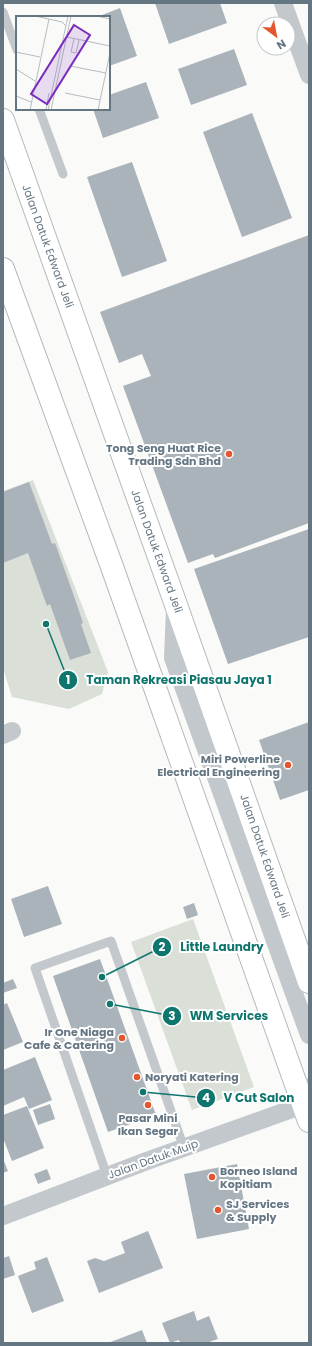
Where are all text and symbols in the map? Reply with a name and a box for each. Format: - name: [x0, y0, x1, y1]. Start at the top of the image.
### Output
- inset map: [16, 16, 110, 110]
- north arrow: [256, 16, 296, 56]
- text: N: [274, 36, 289, 53]
- street label: Jalan Datuk Edward Jeli: [18, 182, 78, 310]
- place label: Tong Seng Huat Rice Trading Sdn Bhd: [106, 440, 221, 469]
- marker: Tong Seng Huat Rice Trading Sdn Bhd: [224, 449, 234, 459]
- street label: Jalan Datuk Edward Jeli: [127, 487, 187, 615]
- callout: Taman Rekreasi Piasau Jaya 1: [58, 668, 280, 692]
- text: 1: [66, 671, 70, 688]
- text: Taman Rekreasi Piasau Jaya 1: [86, 671, 272, 688]
- place label: Miri Powerline Electrical Engineering: [157, 751, 280, 780]
- marker: Miri Powerline Electrical Engineering: [283, 760, 293, 770]
- street label: Jalan Datuk Edward Jeli: [236, 792, 294, 920]
- callout: Little Laundry: [152, 935, 271, 959]
- text: 2: [159, 938, 166, 955]
- text: Little Laundry: [180, 938, 264, 955]
- callout: WM Services: [162, 1004, 276, 1028]
- text: 3: [168, 1007, 176, 1024]
- text: WM Services: [190, 1007, 269, 1024]
- place label: Ir One Niaga Cafe & Catering: [24, 1024, 114, 1053]
- marker: Ir One Niaga Cafe & Catering: [117, 1033, 127, 1043]
- place label: Noryati Katering: [145, 1069, 239, 1085]
- marker: Noryati Katering: [132, 1072, 142, 1082]
- callout: V Cut Salon: [196, 1086, 302, 1110]
- text: 4: [202, 1089, 210, 1106]
- text: V Cut Salon: [224, 1089, 294, 1106]
- marker: Pasar Mini Ikan Segar: [143, 1100, 153, 1110]
- place label: Pasar Mini Ikan Segar: [118, 1110, 179, 1139]
- street label: Jalan Datuk Muip: [106, 1135, 200, 1183]
- place label: Borneo Island Kopitiam: [220, 1163, 297, 1192]
- marker: Borneo Island Kopitiam: [207, 1172, 217, 1182]
- place label: SJ Services & Supply: [226, 1196, 289, 1225]
- marker: SJ Services & Supply: [213, 1205, 223, 1215]

